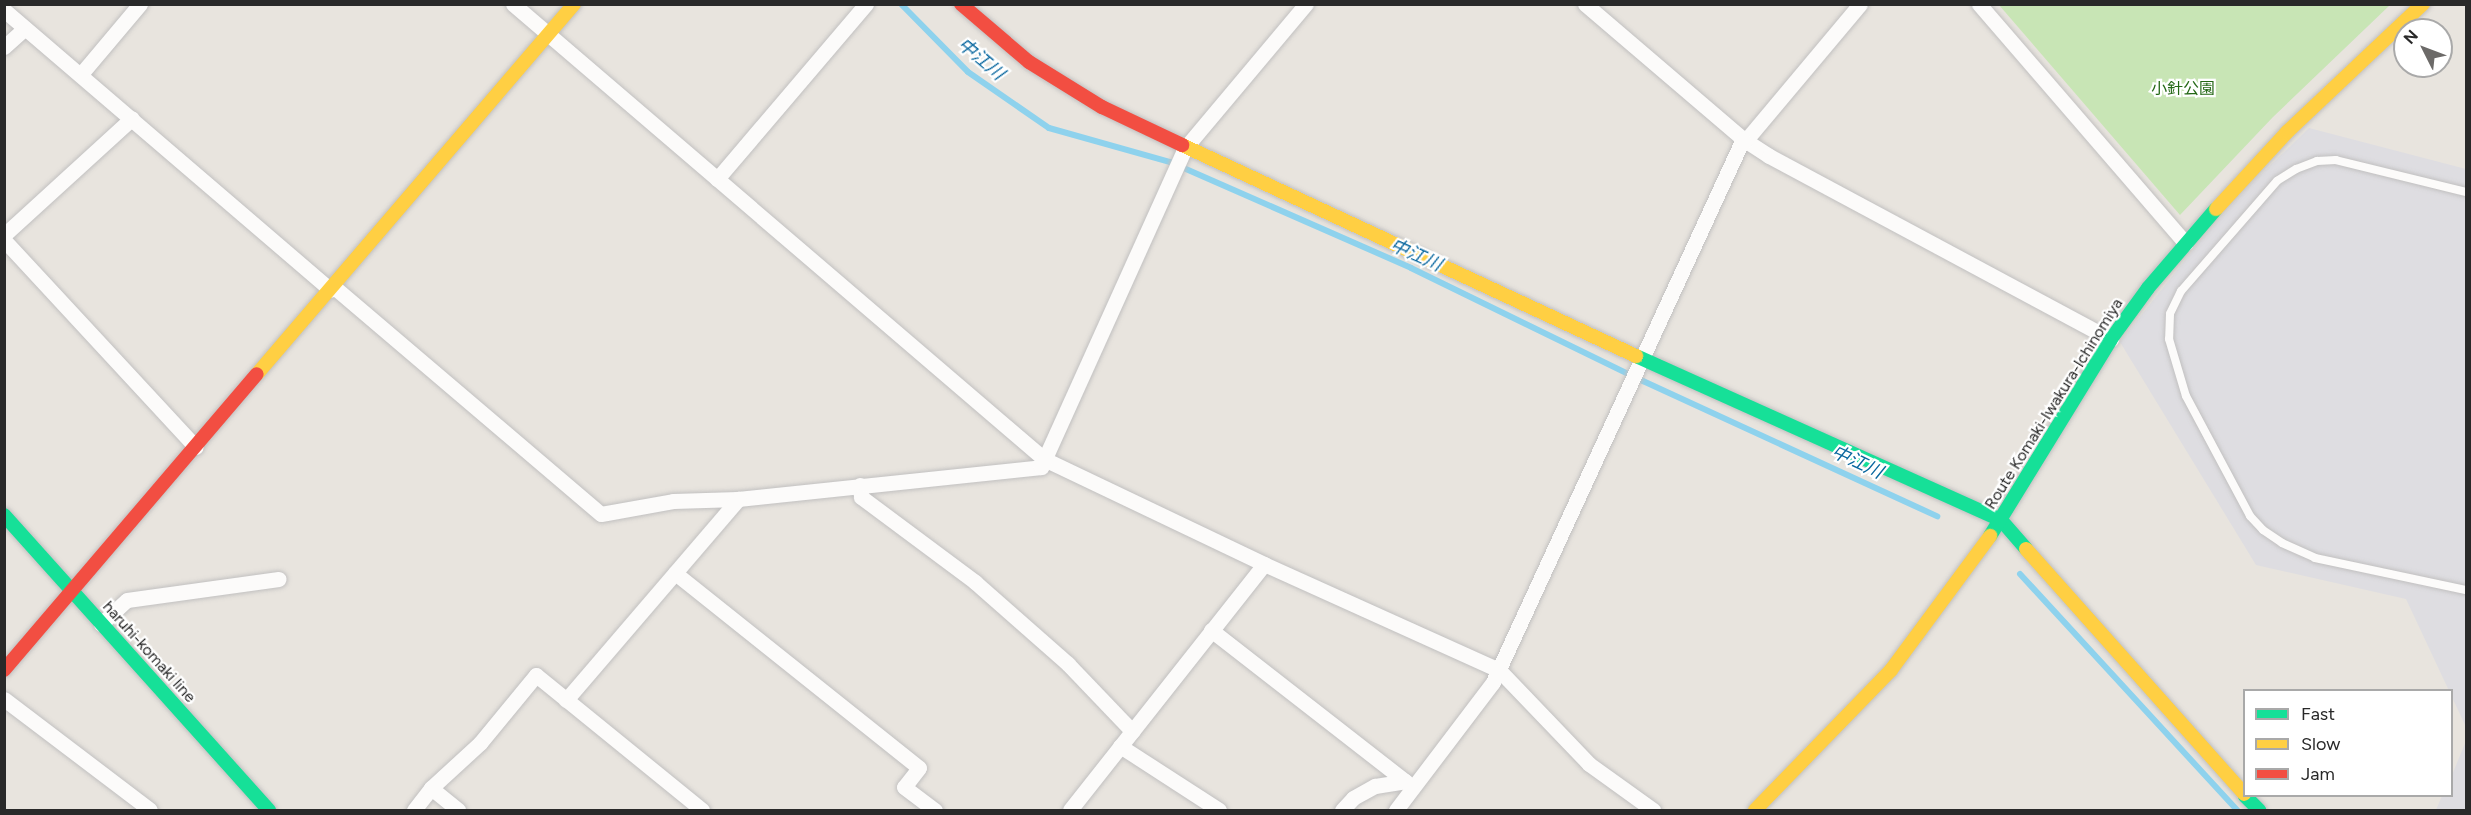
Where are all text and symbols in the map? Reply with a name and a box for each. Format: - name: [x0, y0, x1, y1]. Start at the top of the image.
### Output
- north arrow: [2393, 18, 2453, 78]
- text: N: [2400, 26, 2422, 48]
- water label: 中江川: [953, 33, 1009, 85]
- park label: 小針公園: [2151, 79, 2215, 99]
- water label: 中江川: [1387, 234, 1445, 276]
- street label: Route Komaki-Iwakura-Ichinomiya: [1981, 295, 2127, 513]
- water label: 中江川: [1828, 441, 1886, 483]
- street label: haruhi-komaki line: [98, 597, 200, 707]
- legend: [2243, 689, 2453, 797]
- text: Fast: [2301, 703, 2335, 725]
- text: Slow: [2301, 733, 2340, 755]
- text: Jam: [2301, 763, 2335, 785]

